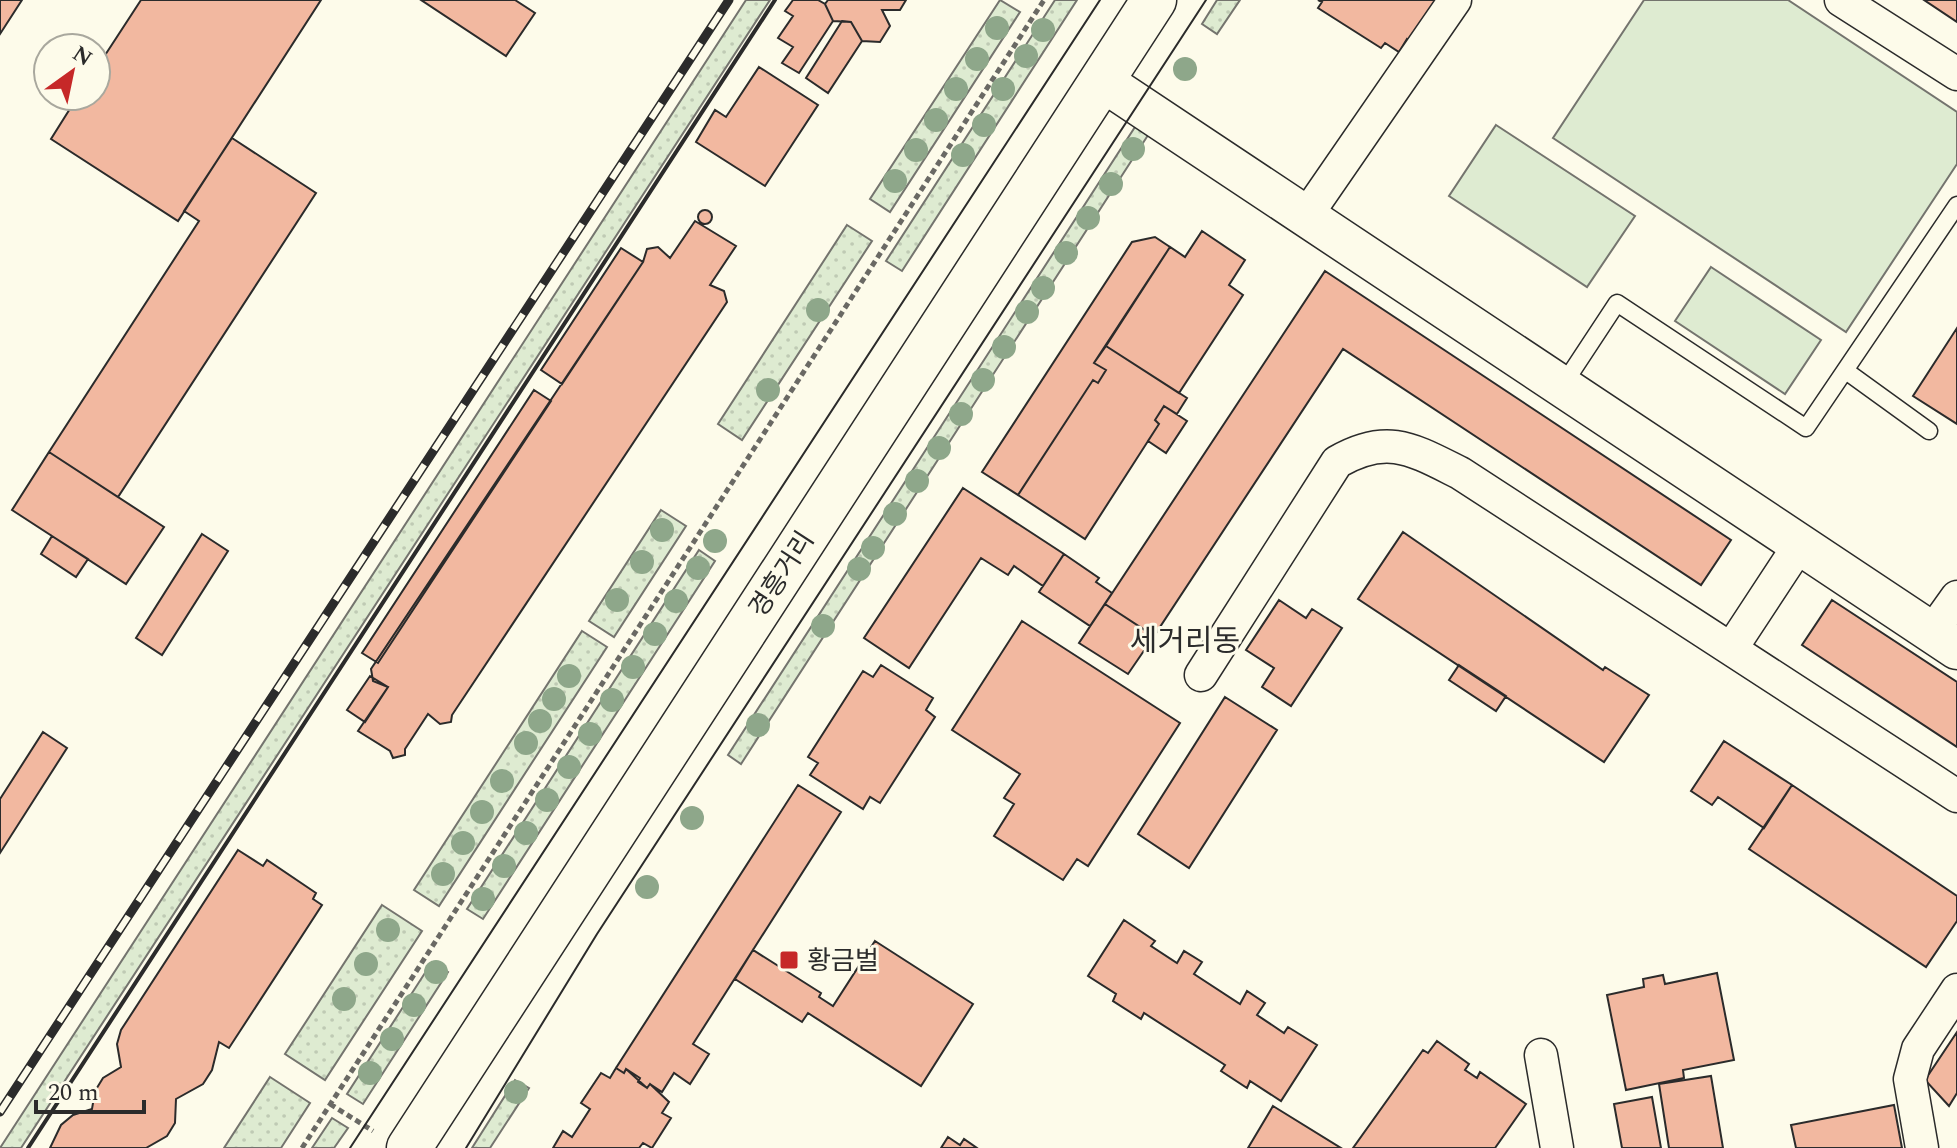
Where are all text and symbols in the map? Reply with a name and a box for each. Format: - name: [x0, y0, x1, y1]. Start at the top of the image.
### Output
- north arrow: [32, 32, 112, 112]
- text: N: [66, 38, 99, 75]
- street label: 경흥거리: [739, 524, 825, 626]
- district label: 세거리동: [1130, 619, 1240, 665]
- place label: 황금벌: [807, 941, 879, 981]
- marker: 황금벌: [778, 949, 800, 971]
- scale bar: [36, 1064, 144, 1114]
- text: 20 m: [48, 1075, 99, 1111]

